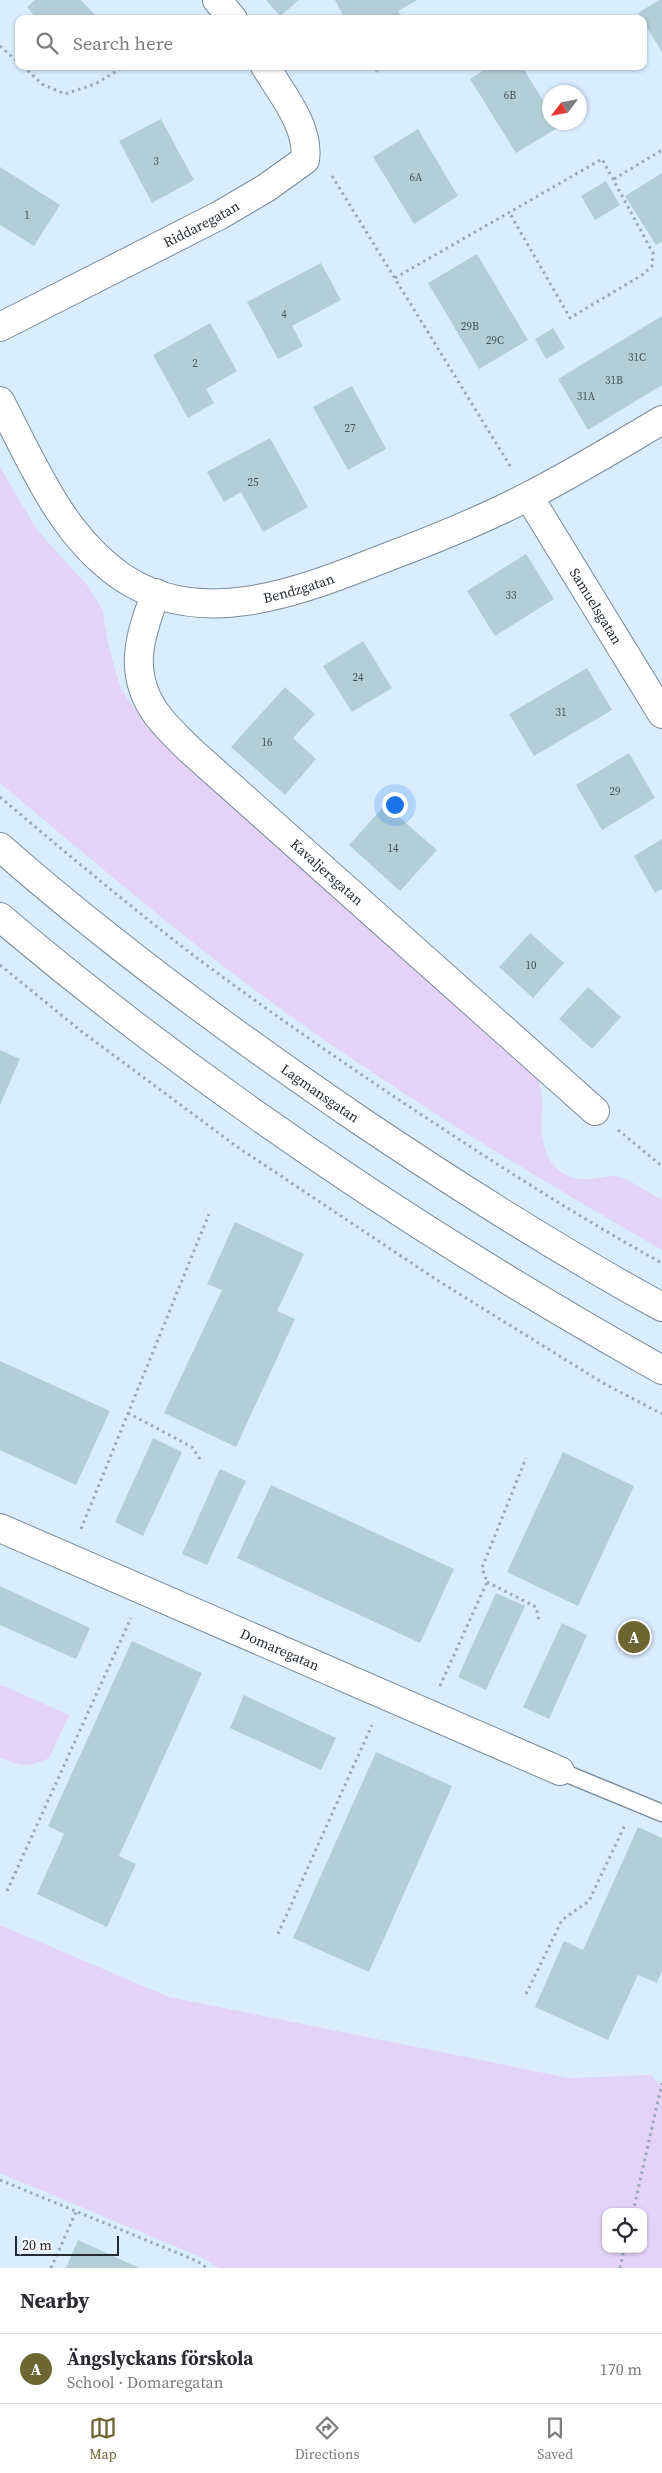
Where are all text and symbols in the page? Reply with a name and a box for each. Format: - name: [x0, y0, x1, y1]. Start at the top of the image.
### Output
- search box: [15, 15, 647, 70]
- icon: search: [33, 29, 61, 57]
- text: Search here: [73, 30, 173, 56]
- north arrow: [542, 85, 587, 130]
- house number: 6B: [504, 88, 516, 103]
- house number: 3: [153, 154, 159, 169]
- house number: 6A: [410, 170, 423, 185]
- street label: Riddaregatan: [160, 196, 243, 252]
- house number: 1: [24, 208, 30, 223]
- house number: 4: [281, 307, 287, 322]
- house number: 29B: [461, 319, 479, 334]
- house number: 29C: [486, 333, 504, 348]
- house number: 31C: [628, 350, 646, 365]
- house number: 2: [192, 356, 198, 371]
- house number: 31B: [605, 373, 623, 388]
- house number: 31A: [577, 389, 596, 404]
- house number: 27: [345, 421, 356, 436]
- house number: 25: [248, 475, 259, 490]
- street label: Samuelsgatan: [565, 564, 627, 649]
- street label: Bendzgatan: [261, 568, 337, 608]
- house number: 33: [506, 588, 517, 603]
- house number: 24: [353, 670, 364, 685]
- house number: 31: [556, 705, 567, 720]
- house number: 16: [262, 735, 273, 750]
- house number: 29: [610, 784, 621, 799]
- your location: [382, 792, 408, 818]
- street label: Kavaljersgatan: [286, 834, 368, 910]
- house number: 14: [388, 841, 399, 856]
- house number: 10: [526, 958, 537, 973]
- street label: Lagmansgatan: [277, 1059, 364, 1128]
- pin: A: [618, 1618, 650, 1656]
- street label: Domaregatan: [237, 1623, 323, 1676]
- map controls: [602, 2208, 647, 2253]
- button: locate: [602, 2208, 647, 2253]
- scale bar: [15, 2233, 119, 2256]
- text: 20 m: [22, 2235, 52, 2255]
- text: Nearby: [20, 2286, 90, 2315]
- text: Ängslyckans förskola: [67, 2345, 253, 2371]
- text: A: [31, 2358, 41, 2380]
- text: 170 m: [600, 2358, 642, 2380]
- text: School · Domaregatan: [67, 2371, 223, 2393]
- tab: Map: [89, 2414, 117, 2464]
- tab: Directions: [295, 2414, 359, 2464]
- tab: Saved: [537, 2414, 573, 2464]

